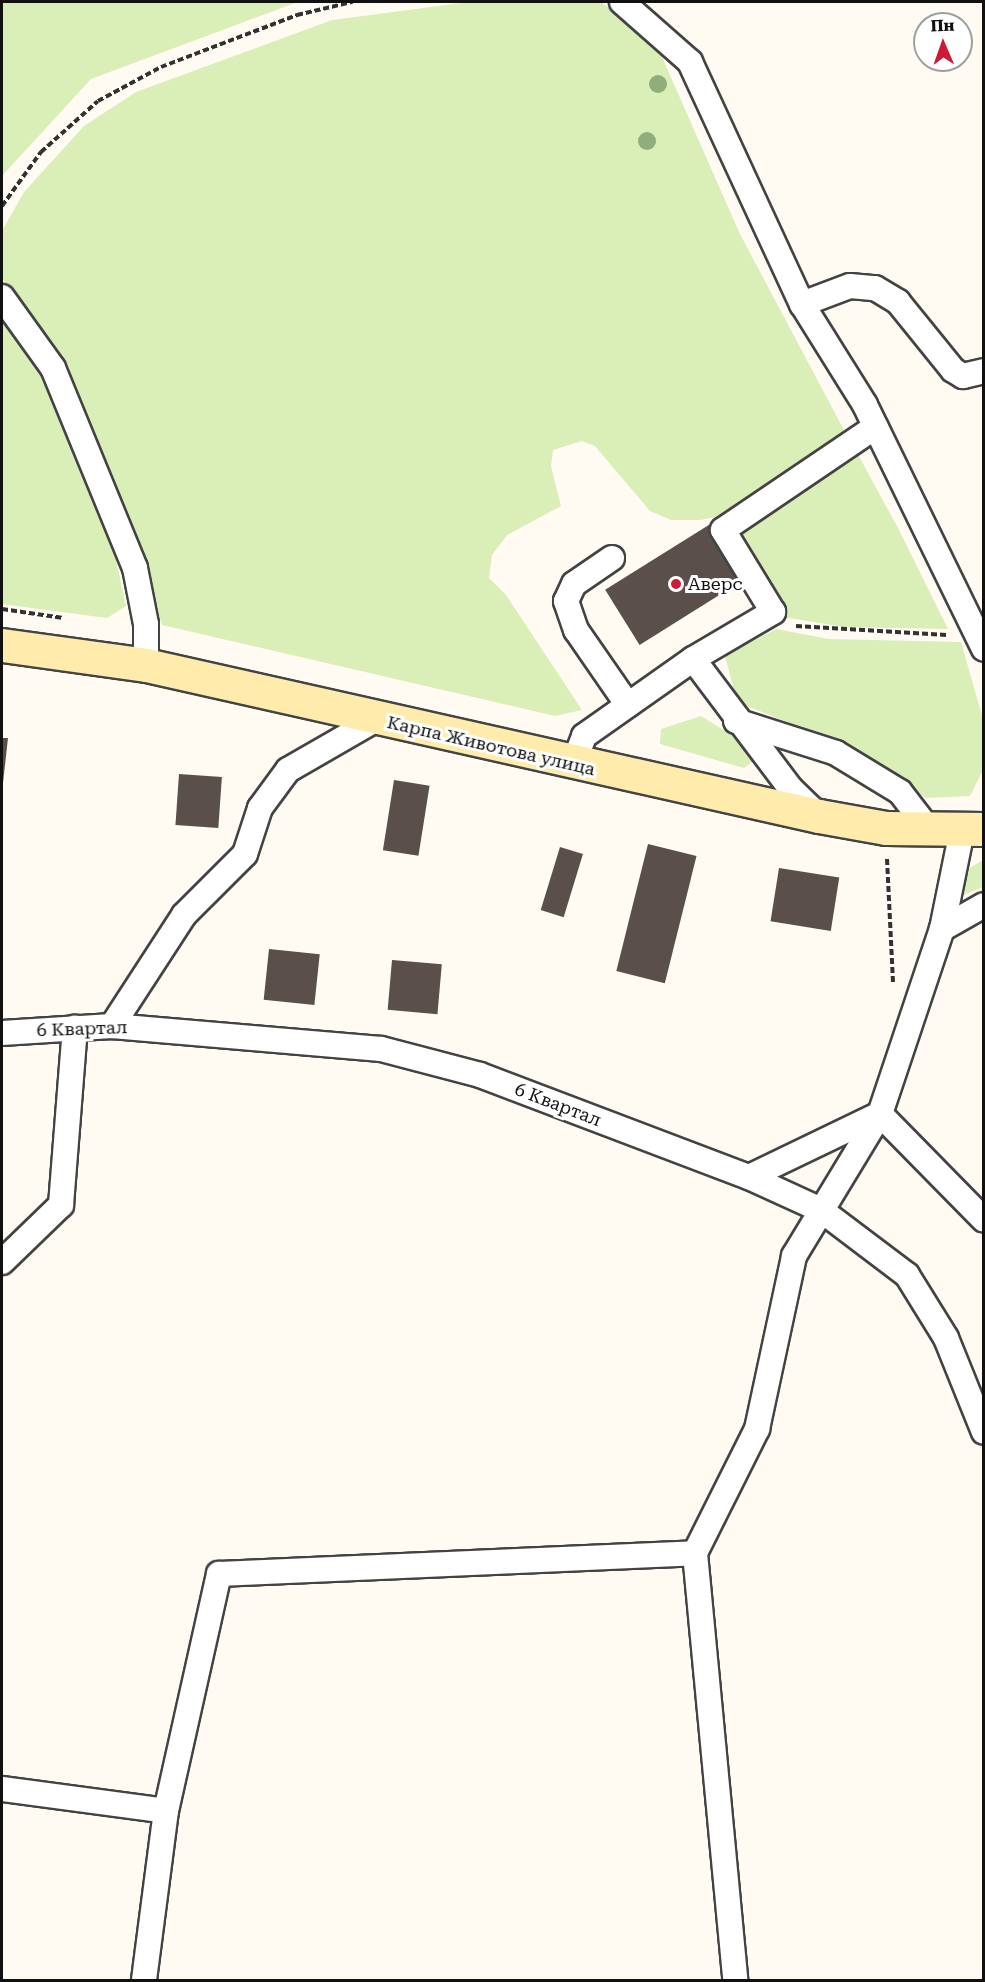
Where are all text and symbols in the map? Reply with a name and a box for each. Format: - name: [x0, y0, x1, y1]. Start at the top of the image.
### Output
- north arrow: [913, 12, 973, 72]
- text: Пн: [930, 16, 955, 35]
- place label: Аверс: [688, 573, 743, 595]
- marker: Аверс: [669, 577, 683, 591]
- street label: Карпа Животова улица: [385, 712, 597, 780]
- street label: 6 Квартал: [36, 1017, 128, 1041]
- street label: 6 Квартал: [512, 1079, 604, 1131]

